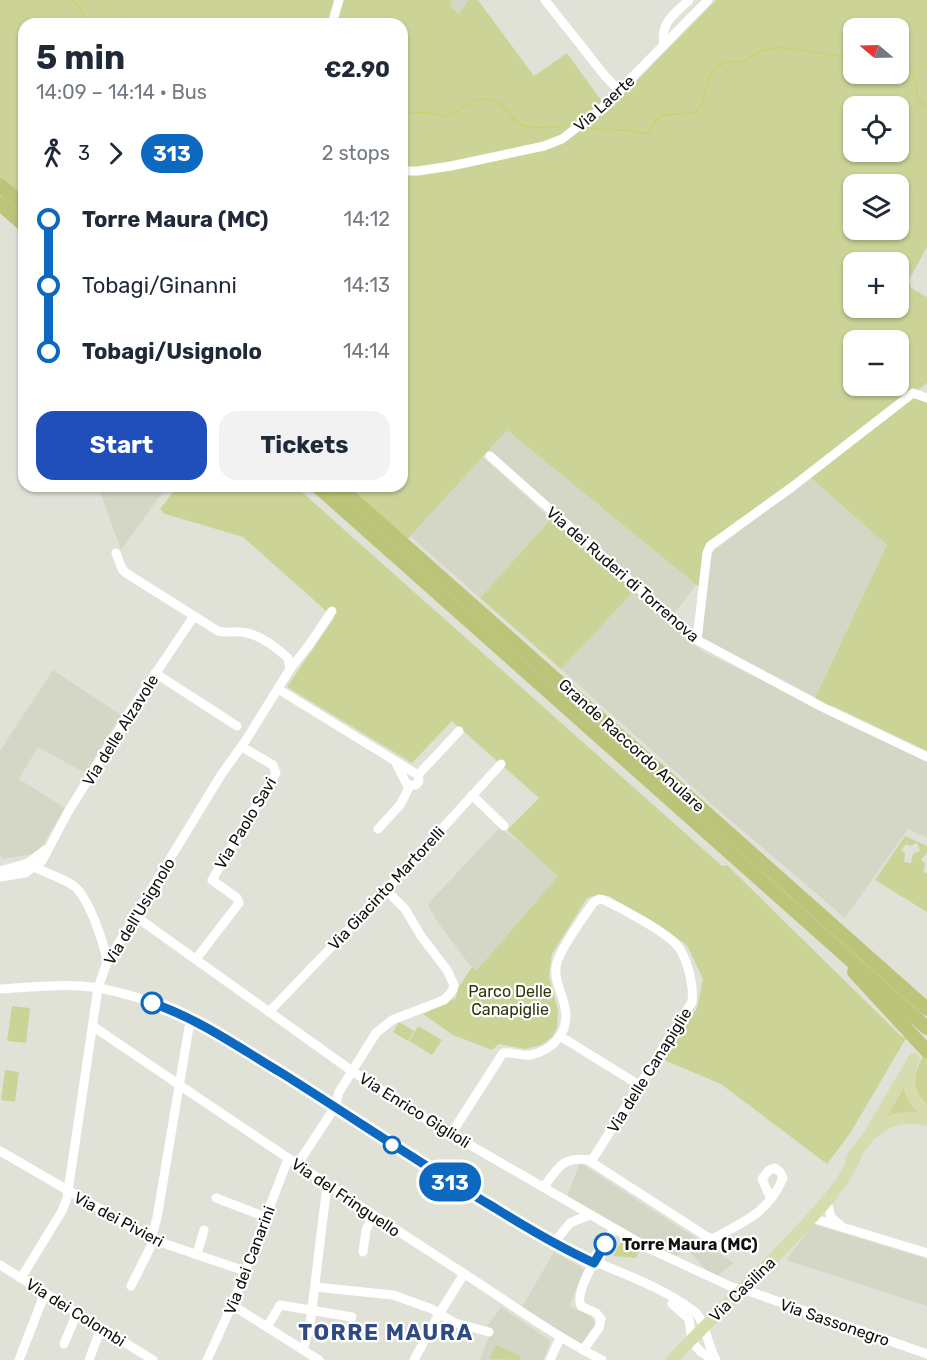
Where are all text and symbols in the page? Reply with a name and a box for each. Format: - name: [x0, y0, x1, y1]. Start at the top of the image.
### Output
- north arrow: [843, 18, 909, 84]
- map controls: [843, 18, 909, 396]
- text: 5 min: [36, 38, 125, 77]
- text: €2.90: [324, 56, 390, 83]
- street label: Via Laerte: [570, 71, 639, 136]
- text: 14:09 – 14:14 · Bus: [36, 80, 207, 104]
- button: locate: [843, 96, 909, 162]
- icon: walk: [36, 137, 69, 170]
- icon: forward: [99, 137, 132, 170]
- text: 3: [78, 141, 90, 165]
- text: 313: [153, 141, 191, 166]
- text: 2 stops: [322, 141, 390, 165]
- button: layers: [843, 174, 909, 240]
- text: Torre Maura (MC): [82, 206, 268, 233]
- text: 14:12: [344, 207, 390, 231]
- button: +: [843, 252, 909, 318]
- text: Tobagi/Ginanni: [82, 272, 237, 299]
- text: 14:13: [343, 273, 390, 297]
- button: −: [843, 330, 909, 396]
- text: Tobagi/Usignolo: [82, 338, 262, 365]
- text: 14:14: [343, 339, 390, 363]
- button: Start: [36, 411, 207, 480]
- button: Tickets: [219, 411, 390, 480]
- street label: Via dei Ruderi di Torrenova: [542, 503, 703, 646]
- street label: Via delle Alzavole: [79, 671, 162, 789]
- street label: Grande Raccordo Anulare: [555, 675, 709, 816]
- street label: Via Paolo Savi: [211, 774, 280, 873]
- street label: Via Giacinto Martorelli: [324, 823, 449, 954]
- street label: Via dell'Usignolo: [100, 854, 179, 968]
- park label: Parco Delle Canapiglie: [468, 982, 552, 1019]
- unlabelled marker: [141, 992, 163, 1014]
- street label: Via delle Canapiglie: [603, 1004, 696, 1136]
- street label: Via Enrico Giglioli: [356, 1069, 474, 1152]
- unlabelled marker: [383, 1136, 401, 1154]
- street label: Via del Fringuello: [288, 1154, 404, 1241]
- line badge: 313: [416, 1162, 484, 1202]
- text: 313: [431, 1170, 469, 1195]
- street label: Via dei Pivieri: [71, 1188, 167, 1251]
- street label: Via dei Canarini: [220, 1203, 279, 1317]
- marker: Torre Maura (MC): [594, 1233, 616, 1255]
- place label: Torre Maura (MC): [622, 1235, 758, 1254]
- street label: Via Casilina: [705, 1253, 779, 1326]
- street label: Via dei Colombi: [22, 1274, 129, 1351]
- street label: Via Sassonegro: [778, 1295, 892, 1350]
- district label: TORRE MAURA: [298, 1319, 474, 1346]

